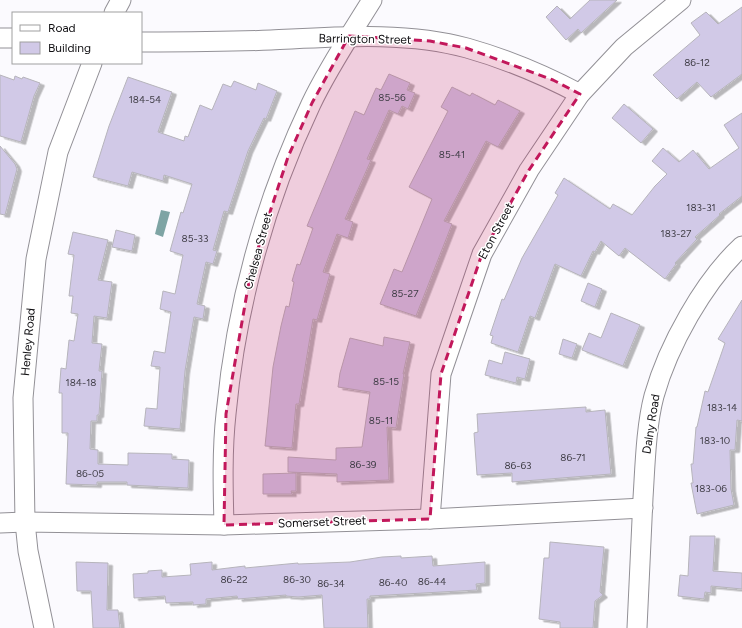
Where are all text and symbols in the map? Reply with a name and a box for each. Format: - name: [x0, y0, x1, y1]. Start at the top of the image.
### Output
- legend: [12, 12, 142, 64]
- text: Road: [48, 21, 76, 35]
- street label: Barrington Street: [318, 31, 412, 47]
- text: Building: [48, 41, 91, 55]
- house number: 86-12: [684, 56, 710, 69]
- house number: 85-56: [378, 91, 406, 104]
- house number: 184-54: [129, 93, 161, 106]
- house number: 85-41: [439, 148, 465, 161]
- street label: Eton Street: [475, 200, 517, 262]
- house number: 183-31: [686, 201, 716, 214]
- street label: Chelsea Street: [241, 210, 275, 291]
- house number: 183-27: [661, 227, 692, 240]
- house number: 85-33: [182, 232, 208, 245]
- house number: 85-27: [391, 287, 419, 300]
- street label: Henley Road: [18, 307, 38, 377]
- house number: 85-15: [373, 375, 399, 388]
- house number: 184-18: [66, 376, 96, 389]
- street label: Dalny Road: [639, 393, 663, 455]
- house number: 183-14: [707, 401, 737, 414]
- house number: 85-11: [369, 414, 393, 427]
- house number: 183-10: [700, 434, 730, 447]
- house number: 86-71: [560, 451, 586, 464]
- house number: 86-39: [349, 458, 377, 471]
- house number: 86-63: [504, 459, 532, 472]
- house number: 86-05: [76, 467, 104, 480]
- house number: 183-06: [695, 482, 727, 495]
- street label: Somerset Street: [278, 513, 367, 531]
- house number: 86-22: [220, 573, 248, 586]
- house number: 86-30: [283, 573, 311, 586]
- house number: 86-44: [418, 575, 446, 588]
- house number: 86-40: [379, 576, 407, 589]
- house number: 86-34: [317, 577, 345, 590]

